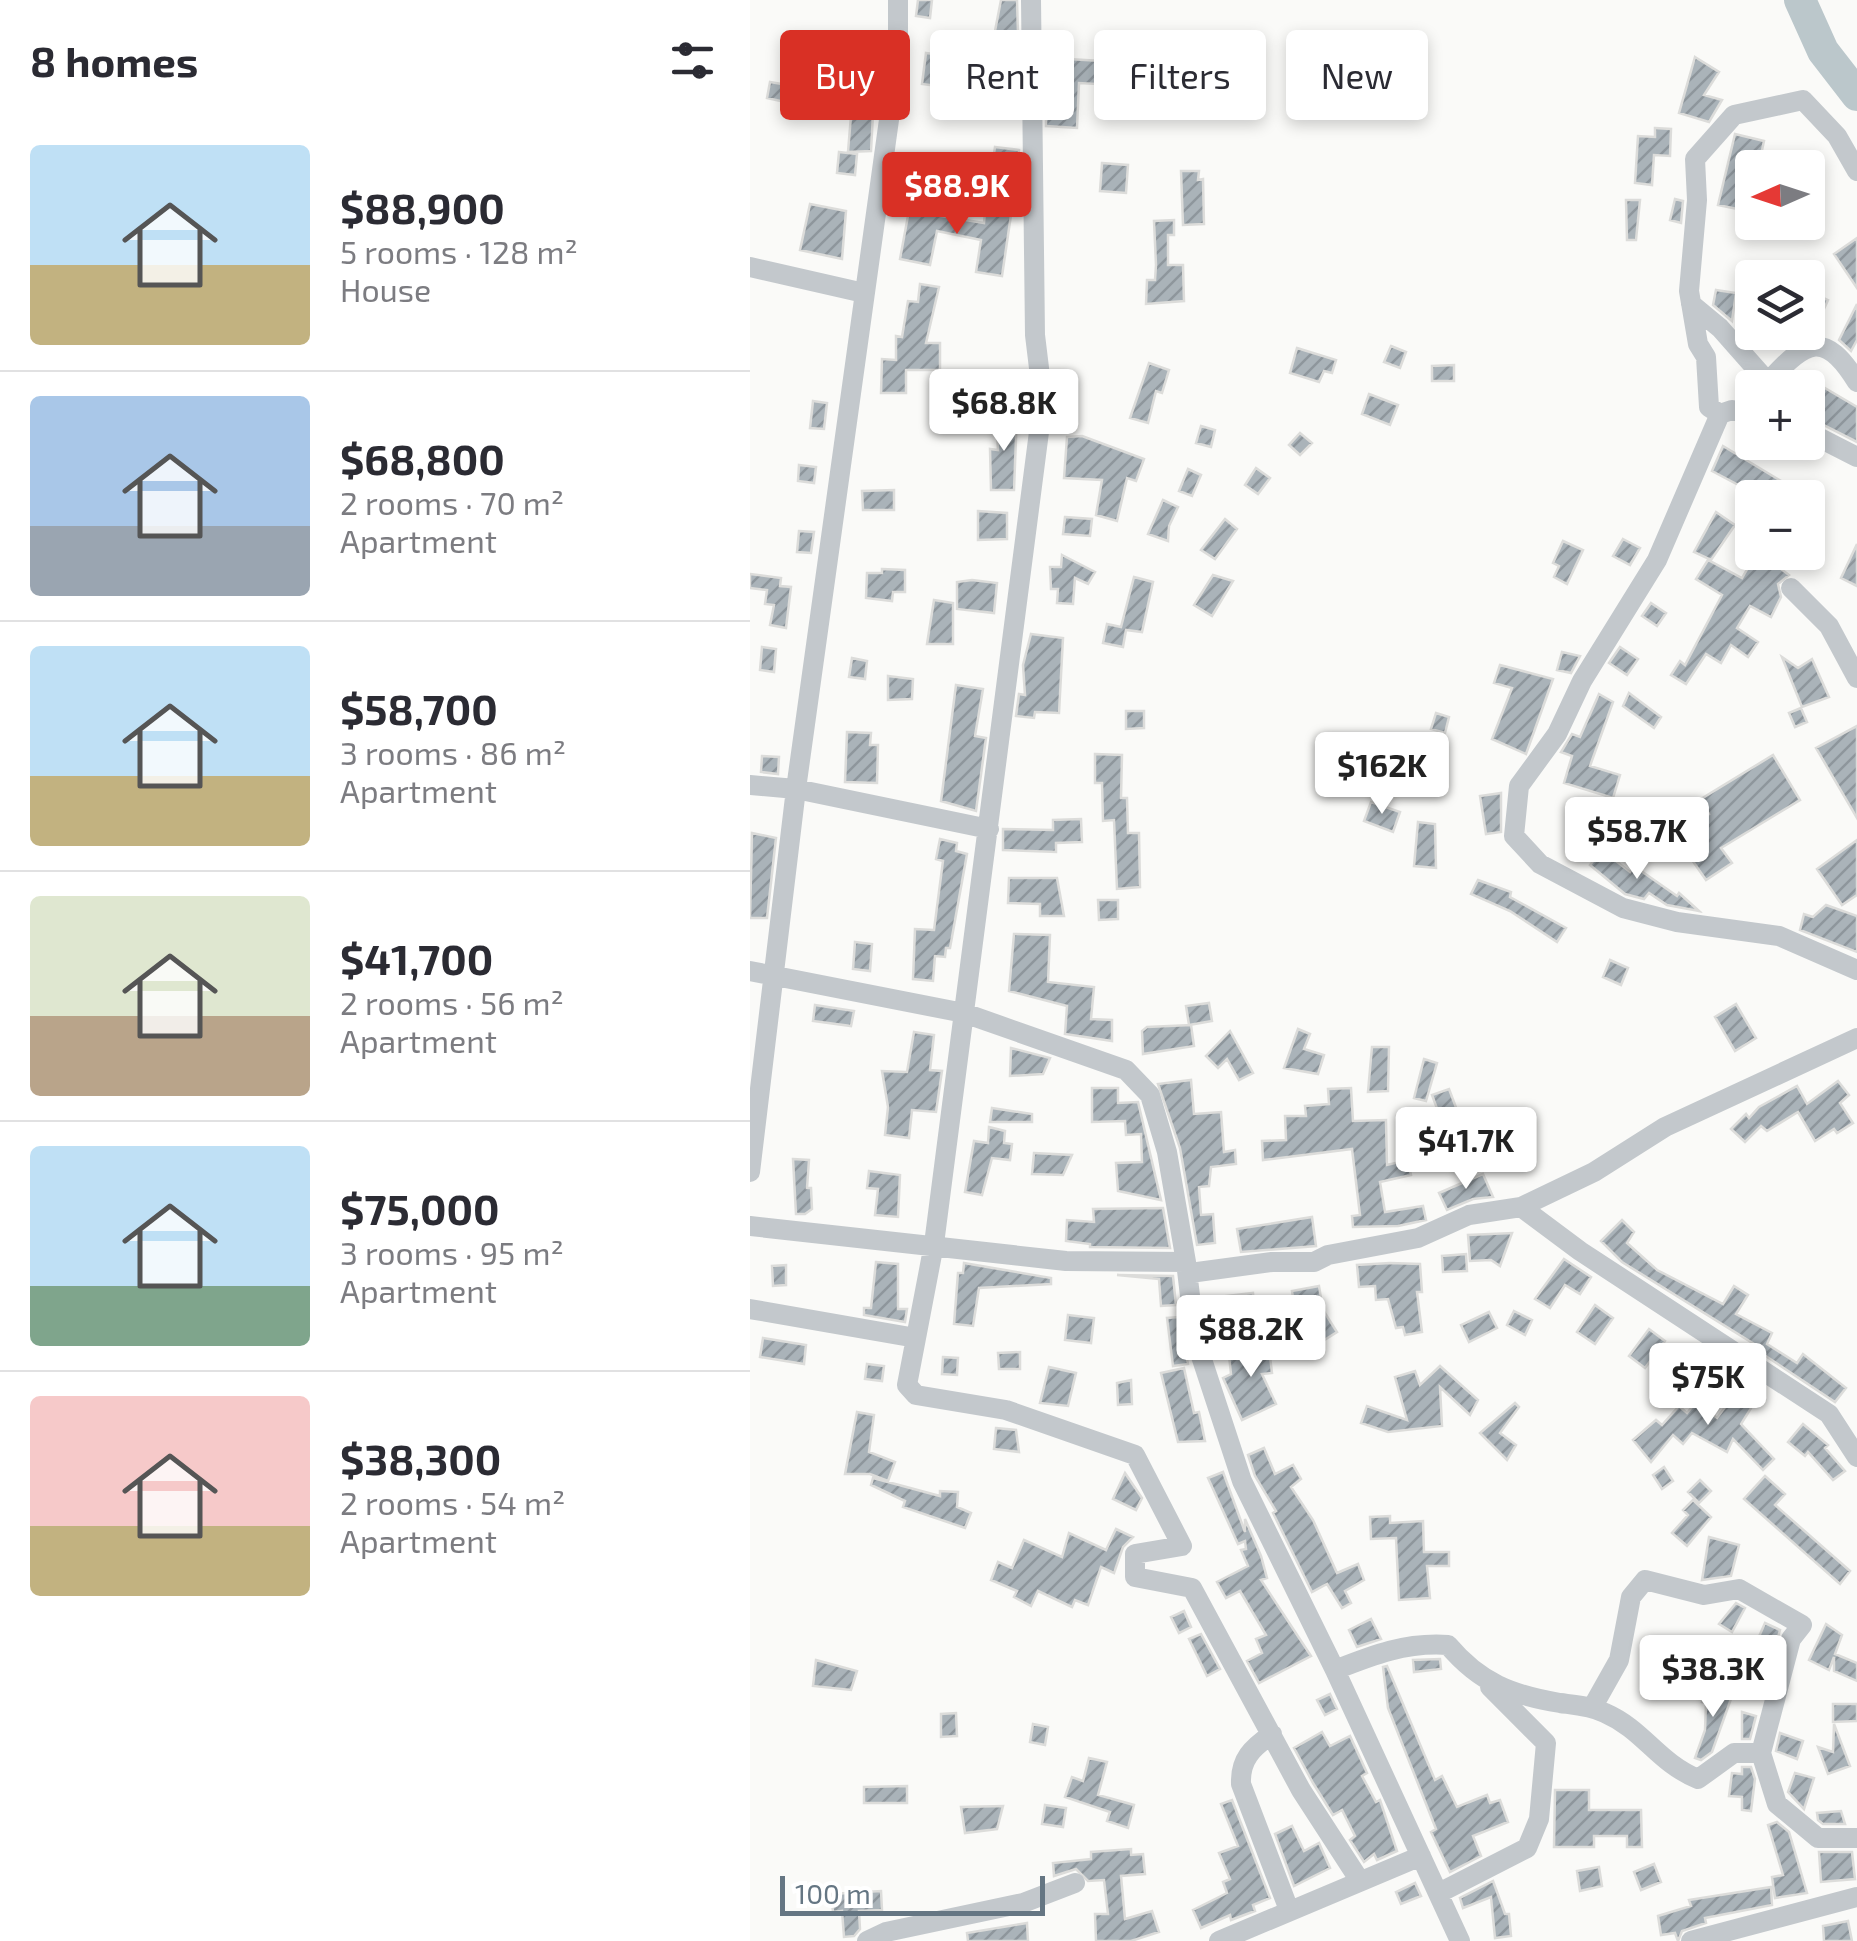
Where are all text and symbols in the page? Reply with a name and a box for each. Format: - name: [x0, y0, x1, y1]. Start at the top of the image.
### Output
- chip: Buy: [780, 30, 910, 120]
- chip: Rent: [930, 30, 1074, 120]
- chip: Filters: [1094, 30, 1266, 120]
- chip: New: [1286, 30, 1428, 120]
- icon: filters: [665, 33, 720, 88]
- text: 8 homes: [30, 35, 198, 85]
- north arrow: [1735, 150, 1825, 240]
- map controls: [1735, 150, 1825, 570]
- pin: $88.9K: [876, 152, 1038, 237]
- text: $88.9K: [904, 165, 1010, 203]
- text: $88,900: [340, 182, 505, 232]
- icon: home: [110, 185, 230, 305]
- text: 5 rooms · 128 m²: [340, 232, 578, 270]
- button: layers: [1735, 260, 1825, 350]
- text: House: [340, 270, 431, 308]
- pin: $68.8K: [923, 369, 1085, 454]
- button: +: [1735, 370, 1825, 460]
- text: $68.8K: [951, 382, 1057, 420]
- text: $68,800: [340, 433, 505, 483]
- icon: home: [110, 436, 230, 556]
- button: −: [1735, 480, 1825, 570]
- text: 2 rooms · 70 m²: [340, 483, 564, 521]
- text: Apartment: [340, 521, 497, 559]
- text: $58,700: [340, 683, 498, 733]
- icon: home: [110, 686, 230, 806]
- pin: $162K: [1312, 732, 1452, 817]
- text: 3 rooms · 86 m²: [340, 733, 566, 771]
- text: $162K: [1337, 745, 1427, 783]
- text: Apartment: [340, 771, 497, 809]
- pin: $58.7K: [1556, 797, 1718, 882]
- text: $58.7K: [1587, 810, 1687, 848]
- text: $41,700: [340, 933, 493, 983]
- icon: home: [110, 936, 230, 1056]
- text: 2 rooms · 56 m²: [340, 983, 564, 1021]
- text: Apartment: [340, 1021, 497, 1059]
- pin: $41.7K: [1385, 1107, 1547, 1192]
- text: $41.7K: [1418, 1120, 1514, 1158]
- text: $75,000: [340, 1183, 499, 1233]
- icon: home: [110, 1186, 230, 1306]
- text: 3 rooms · 95 m²: [340, 1233, 564, 1271]
- text: Apartment: [340, 1271, 497, 1309]
- pin: $88.2K: [1170, 1295, 1332, 1380]
- text: $88.2K: [1198, 1308, 1304, 1346]
- pin: $75K: [1649, 1343, 1767, 1428]
- text: $75K: [1671, 1356, 1745, 1394]
- text: $38,300: [340, 1433, 501, 1483]
- icon: home: [110, 1436, 230, 1556]
- text: 2 rooms · 54 m²: [340, 1483, 565, 1521]
- text: Apartment: [340, 1521, 497, 1559]
- pin: $38.3K: [1632, 1635, 1794, 1720]
- text: $38.3K: [1662, 1648, 1764, 1686]
- scale bar: [780, 1871, 1045, 1916]
- text: 100 m: [795, 1876, 871, 1910]

